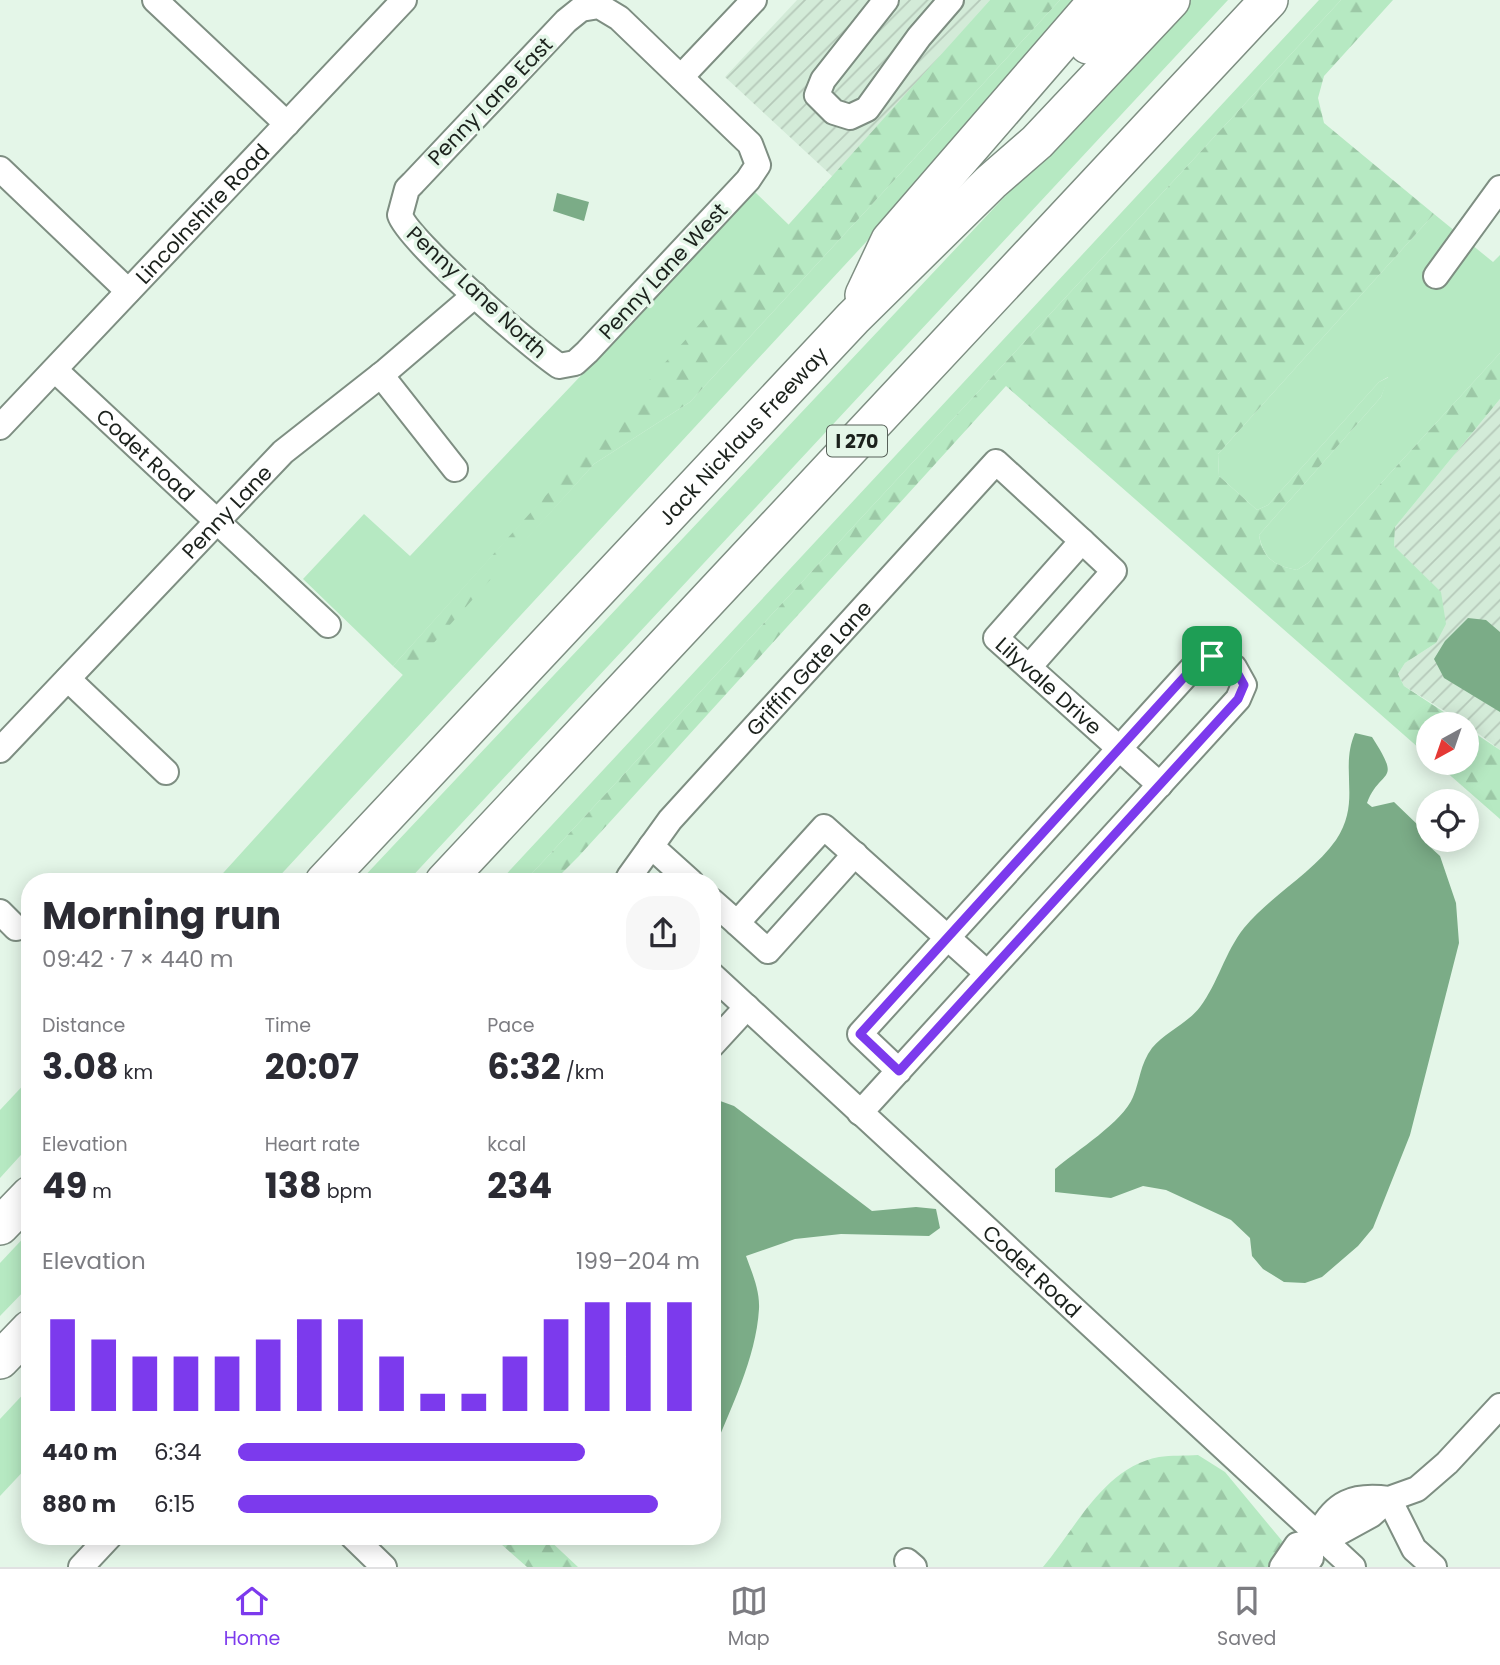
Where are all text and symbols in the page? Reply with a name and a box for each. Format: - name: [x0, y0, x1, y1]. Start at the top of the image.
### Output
- street label: Penny Lane East: [421, 30, 559, 172]
- street label: Lincolnshire Road: [129, 137, 276, 290]
- street label: Penny Lane West: [592, 196, 734, 346]
- street label: Penny Lane North: [401, 219, 553, 365]
- street label: Jack Nicklaus Freeway: [652, 340, 834, 531]
- street label: Codet Road: [90, 401, 201, 508]
- road number: I 270: [827, 426, 887, 456]
- street label: Penny Lane: [175, 458, 278, 565]
- street label: Griffin Gate Lane: [739, 594, 878, 742]
- pin: [1182, 626, 1242, 686]
- street label: Lilyvale Drive: [990, 630, 1108, 741]
- icon: arrive: [1193, 637, 1231, 675]
- north arrow: [1416, 712, 1479, 775]
- map controls: [1416, 712, 1479, 852]
- button: locate: [1416, 789, 1479, 852]
- text: Morning run: [42, 889, 281, 942]
- button: share: [626, 896, 700, 970]
- text: 09:42 · 7 × 440 m: [42, 943, 234, 975]
- text: Distance: [42, 1012, 125, 1039]
- text: Time: [265, 1012, 311, 1039]
- text: Pace: [487, 1012, 535, 1039]
- text: 3.08: [42, 1042, 119, 1091]
- text: 20:07: [265, 1042, 359, 1091]
- text: 6:32: [487, 1042, 561, 1091]
- text: km: [119, 1059, 153, 1086]
- text: /km: [561, 1059, 604, 1086]
- text: Elevation: [42, 1131, 128, 1158]
- text: Heart rate: [265, 1131, 360, 1158]
- text: kcal: [487, 1131, 526, 1158]
- text: 49: [42, 1161, 87, 1210]
- text: 138: [265, 1161, 322, 1210]
- text: 234: [487, 1161, 552, 1210]
- text: m: [87, 1178, 112, 1205]
- text: bpm: [322, 1178, 372, 1205]
- street label: Codet Road: [977, 1218, 1088, 1324]
- text: Elevation: [42, 1245, 146, 1277]
- text: 199–204 m: [576, 1245, 700, 1277]
- text: 440 m: [42, 1436, 117, 1468]
- text: 6:34: [154, 1436, 202, 1468]
- text: 880 m: [42, 1488, 116, 1520]
- text: 6:15: [154, 1488, 195, 1520]
- tab: Home: [224, 1582, 280, 1653]
- tab: Map: [728, 1582, 770, 1653]
- tab: Saved: [1217, 1582, 1276, 1653]

